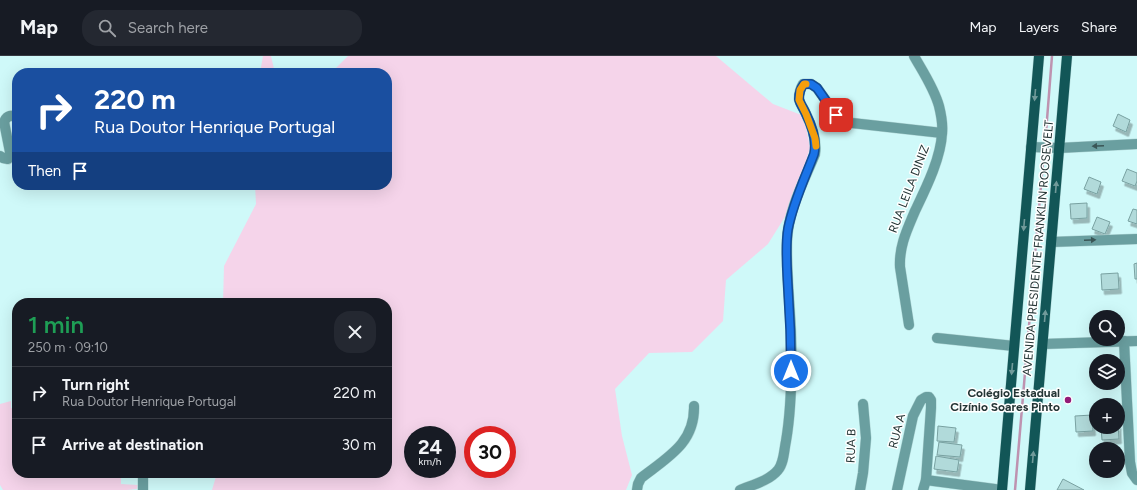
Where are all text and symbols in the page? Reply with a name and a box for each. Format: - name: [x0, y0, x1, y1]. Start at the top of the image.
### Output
- search box: [82, 10, 362, 46]
- text: Map: [20, 16, 58, 39]
- icon: search: [96, 17, 118, 39]
- text: Search here: [128, 19, 208, 37]
- text: Map: [969, 19, 997, 36]
- text: Layers: [1019, 19, 1059, 36]
- text: Share: [1081, 19, 1117, 36]
- text: 220 m: [94, 82, 176, 116]
- icon: right: [28, 84, 80, 136]
- one-way arrow: [1032, 89, 1039, 101]
- pin: [819, 98, 853, 132]
- icon: arrive: [825, 104, 847, 126]
- text: Rua Doutor Henrique Portugal: [94, 116, 335, 138]
- street label: AVENIDA PRESIDENTE FRANKLIN ROOSEVELT: [1020, 119, 1056, 377]
- street label: RUA LEILA DINIZ: [886, 143, 932, 235]
- one-way arrow: [1091, 143, 1104, 149]
- icon: arrive: [69, 160, 91, 182]
- text: Then: [28, 162, 61, 180]
- one-way arrow: [1053, 181, 1059, 193]
- one-way arrow: [1021, 219, 1028, 231]
- one-way arrow: [1084, 237, 1097, 243]
- text: 1 min: [28, 310, 84, 339]
- one-way arrow: [1041, 310, 1048, 322]
- map controls: [1089, 310, 1125, 478]
- button: search: [1089, 310, 1125, 346]
- button: close: [334, 311, 376, 353]
- text: 250 m · 09:10: [28, 340, 108, 355]
- position arrow: [770, 350, 812, 392]
- button: layers: [1089, 354, 1125, 390]
- one-way arrow: [1009, 363, 1016, 375]
- text: Turn right: [62, 376, 130, 394]
- icon: right: [28, 382, 50, 404]
- text: 220 m: [333, 384, 376, 402]
- place label: Colégio Estadual Cizínio Soares Pinto: [950, 386, 1060, 414]
- text: Rua Doutor Henrique Portugal: [62, 394, 236, 409]
- marker: Colégio Estadual Cizínio Soares Pinto: [1063, 395, 1073, 405]
- button: +: [1089, 398, 1125, 434]
- street label: RUA A: [886, 412, 908, 450]
- speed limit sign: 30: [464, 426, 516, 478]
- street label: RUA B: [843, 429, 859, 463]
- icon: arrive: [28, 434, 50, 456]
- text: 24: [418, 435, 442, 459]
- text: Arrive at destination: [62, 436, 203, 454]
- text: 30 m: [342, 436, 376, 454]
- button: −: [1089, 442, 1125, 478]
- one-way arrow: [1030, 451, 1036, 463]
- text: km/h: [419, 455, 441, 468]

